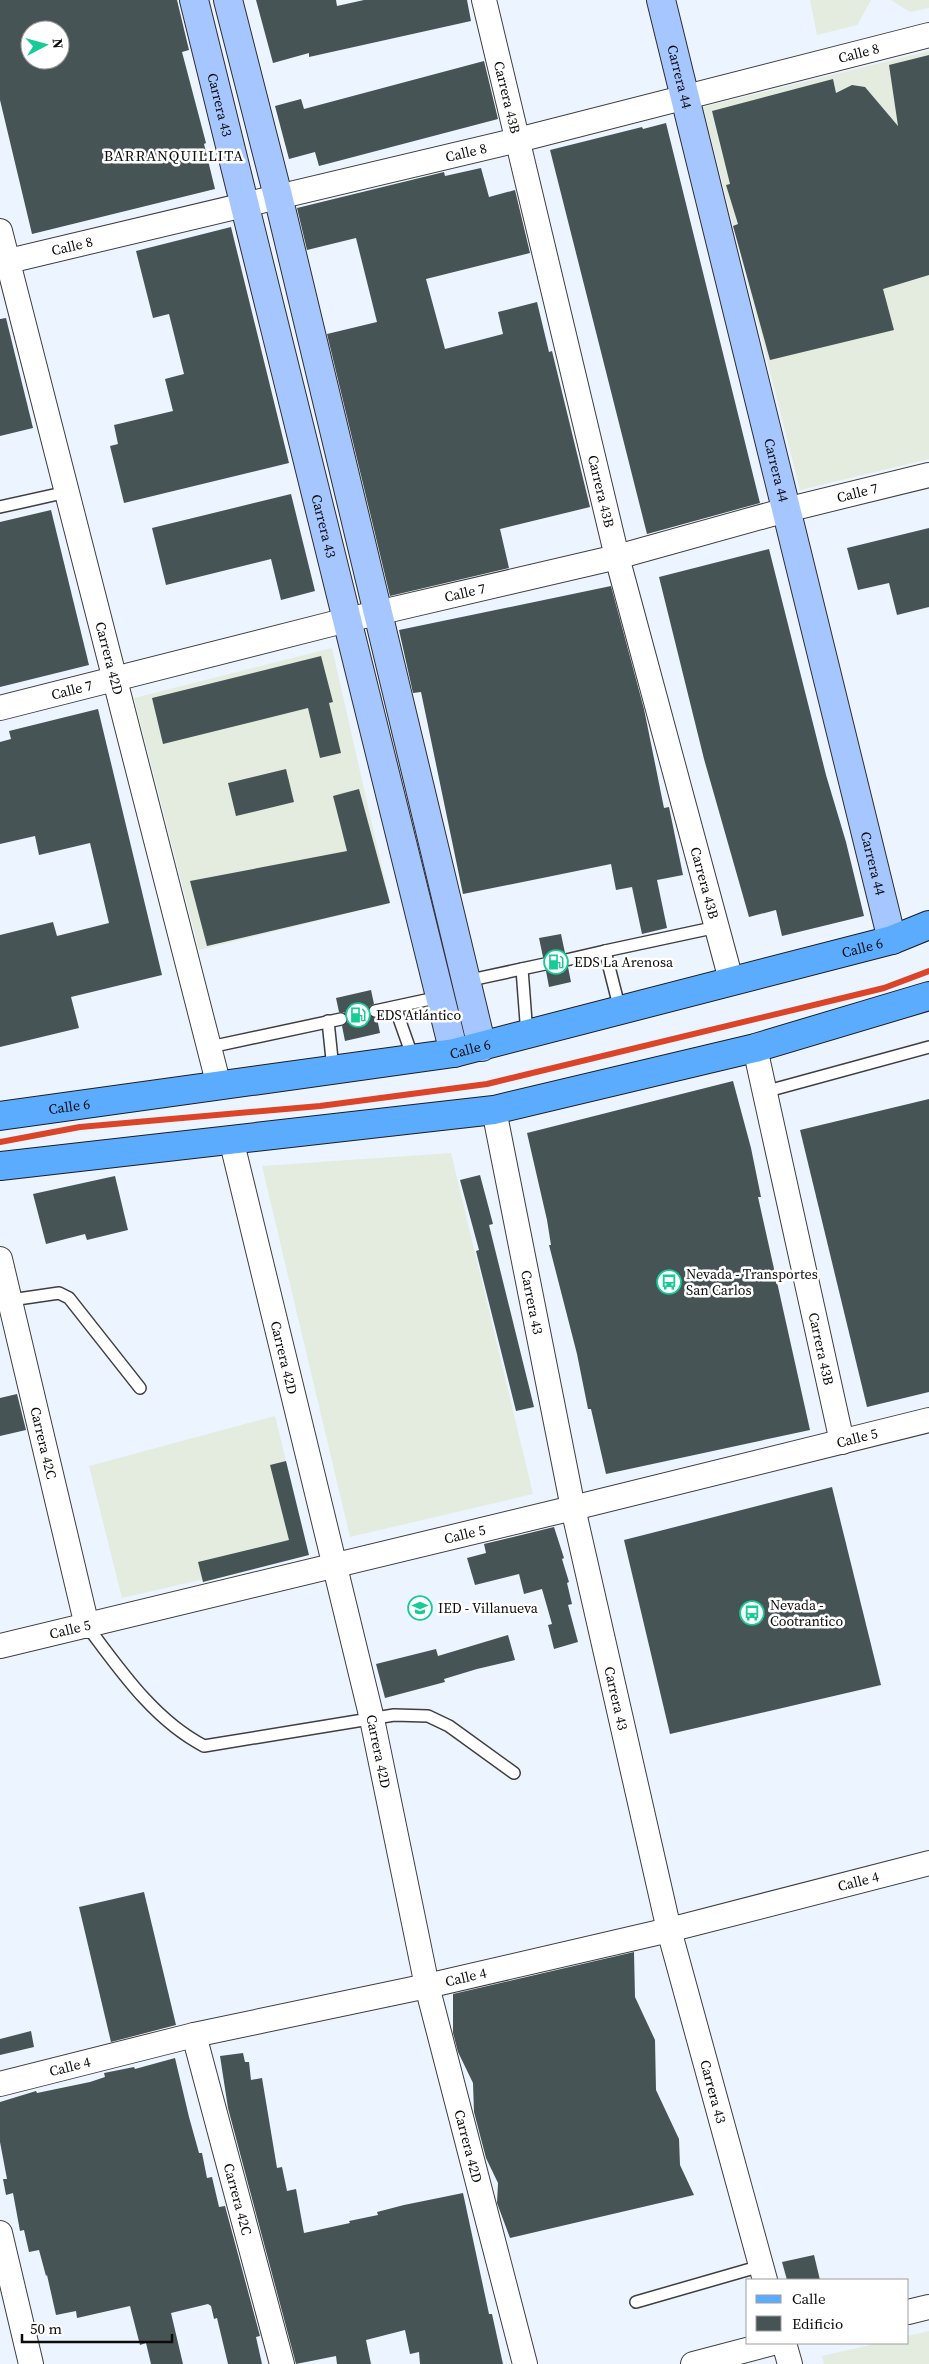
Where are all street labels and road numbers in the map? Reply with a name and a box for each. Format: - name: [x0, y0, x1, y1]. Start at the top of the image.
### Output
- street label: Calle 8: [836, 38, 881, 68]
- street label: Carrera 44: [662, 43, 697, 111]
- street label: Carrera 43B: [489, 59, 526, 136]
- street label: Carrera 43: [202, 71, 237, 139]
- street label: Calle 8: [443, 138, 489, 167]
- street label: Calle 8: [49, 231, 95, 260]
- street label: Carrera 44: [759, 436, 794, 504]
- street label: Carrera 43B: [583, 453, 620, 530]
- street label: Calle 7: [835, 478, 880, 507]
- street label: Carrera 43: [306, 492, 341, 560]
- street label: Calle 7: [442, 578, 487, 607]
- street label: Carrera 42D: [90, 619, 128, 697]
- street label: Calle 7: [49, 675, 94, 705]
- street label: Carrera 44: [856, 829, 891, 897]
- street label: Carrera 43B: [686, 844, 724, 921]
- street label: Calle 6: [840, 933, 885, 963]
- street label: Calle 6: [447, 1034, 493, 1064]
- street label: Calle 6: [47, 1094, 91, 1119]
- street label: Carrera 43: [516, 1268, 548, 1336]
- street label: Carrera 43B: [804, 1311, 839, 1387]
- street label: Carrera 42D: [266, 1319, 303, 1396]
- street label: Carrera 42C: [25, 1405, 62, 1481]
- street label: Calle 5: [834, 1423, 880, 1453]
- street label: Calle 5: [442, 1519, 487, 1549]
- street label: Calle 5: [47, 1615, 93, 1644]
- street label: Carrera 43: [599, 1664, 633, 1732]
- street label: Carrera 42D: [361, 1713, 396, 1790]
- street label: Calle 4: [836, 1866, 881, 1896]
- street label: Calle 4: [443, 1963, 488, 1991]
- street label: Calle 4: [47, 2052, 93, 2081]
- street label: Carrera 43: [695, 2058, 732, 2125]
- street label: Carrera 42D: [449, 2107, 488, 2185]
- street label: Carrera 42C: [219, 2161, 257, 2238]

